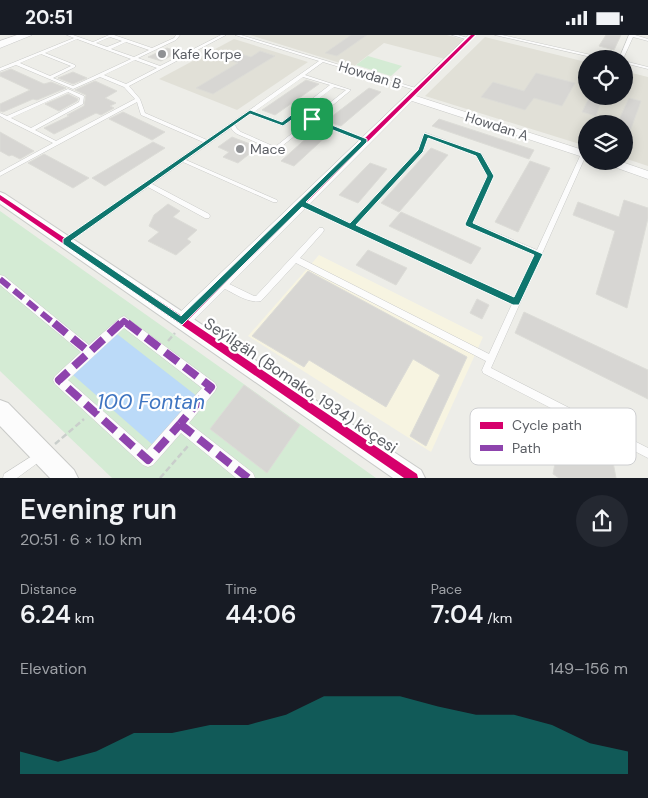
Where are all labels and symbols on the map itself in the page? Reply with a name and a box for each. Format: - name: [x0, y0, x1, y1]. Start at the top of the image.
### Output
- place label: Kafe Korpe: [172, 45, 242, 63]
- marker: Kafe Korpe: [156, 48, 168, 60]
- street label: Howdan B: [336, 57, 404, 93]
- pin: [291, 98, 333, 140]
- street label: Howdan A: [463, 107, 531, 145]
- place label: Mace: [250, 140, 285, 158]
- marker: Mace: [234, 143, 246, 155]
- street label: Seýilgäh (Bomako, 1934) köçesi: [200, 313, 401, 458]
- water label: 100 Fontan: [97, 388, 205, 416]
- legend: [470, 408, 636, 465]
- text: Cycle path: [512, 416, 582, 434]
- text: Path: [512, 439, 541, 457]

